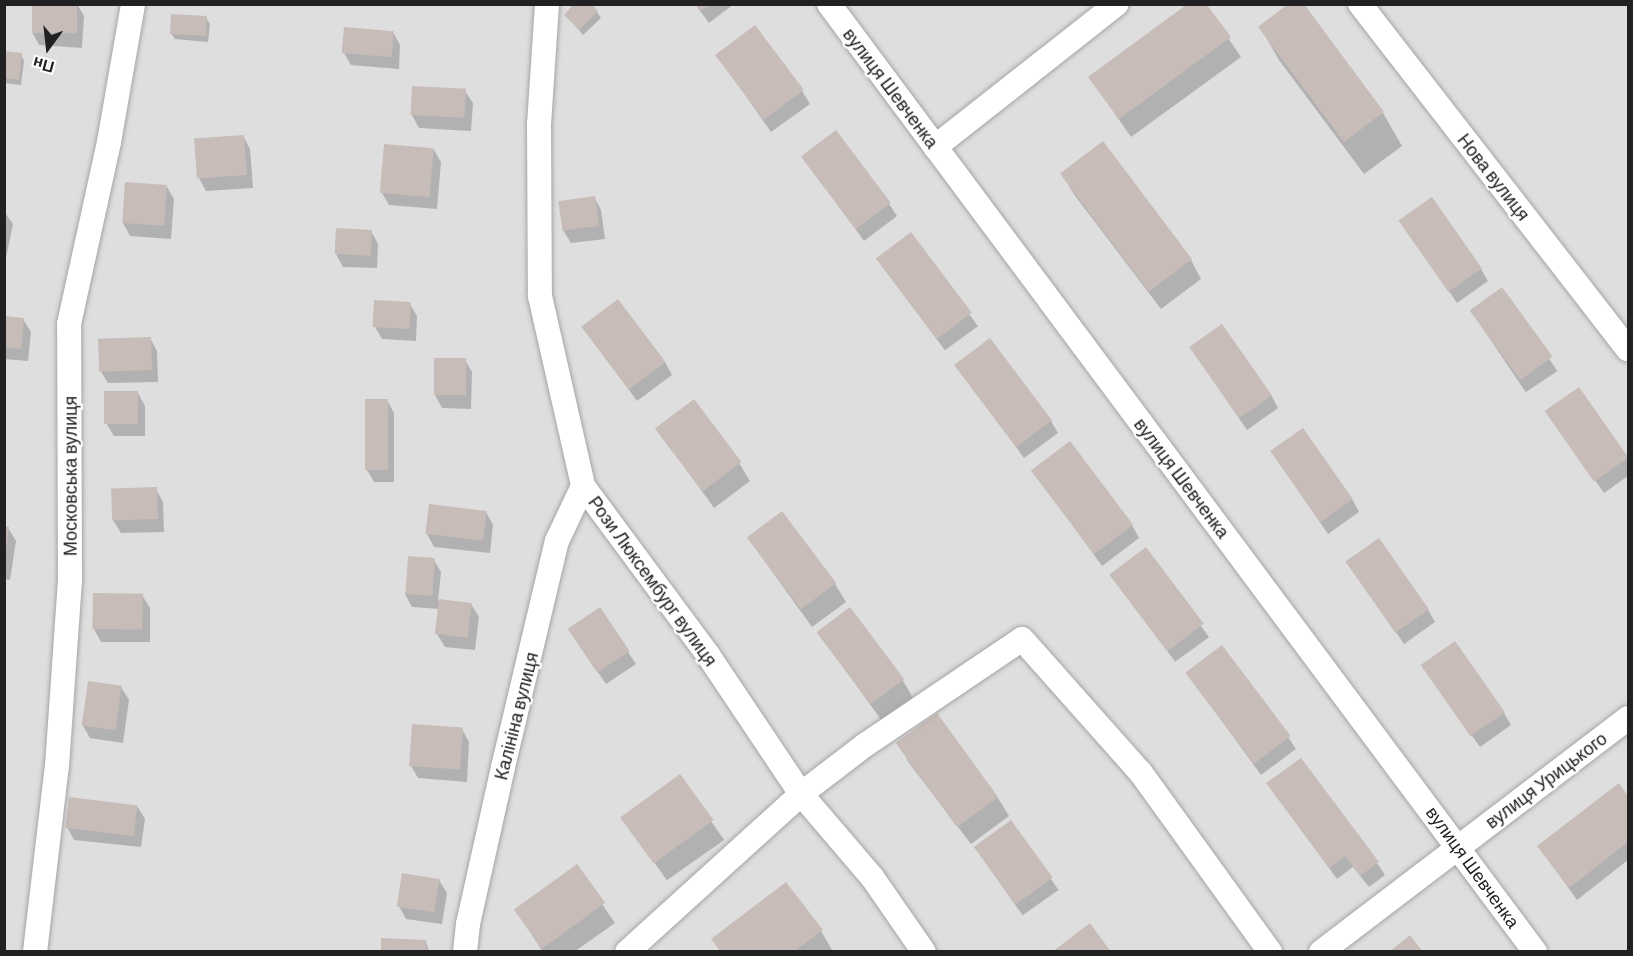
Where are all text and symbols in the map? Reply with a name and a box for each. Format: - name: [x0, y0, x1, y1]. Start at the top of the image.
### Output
- north arrow: [18, 18, 78, 78]
- street label: вулиця Шевченка: [839, 24, 943, 152]
- text: Пн: [31, 54, 56, 78]
- street label: Нова вулиця: [1453, 129, 1535, 225]
- street label: Московська вулиця: [59, 396, 81, 556]
- street label: вулиця Шевченка: [1130, 414, 1234, 542]
- street label: Рози Люксембург вулиця: [584, 492, 722, 670]
- street label: Калініна вулиця: [490, 650, 542, 782]
- street label: вулиця Урицького: [1481, 727, 1611, 833]
- street label: вулиця Шевченка: [1422, 802, 1524, 932]

